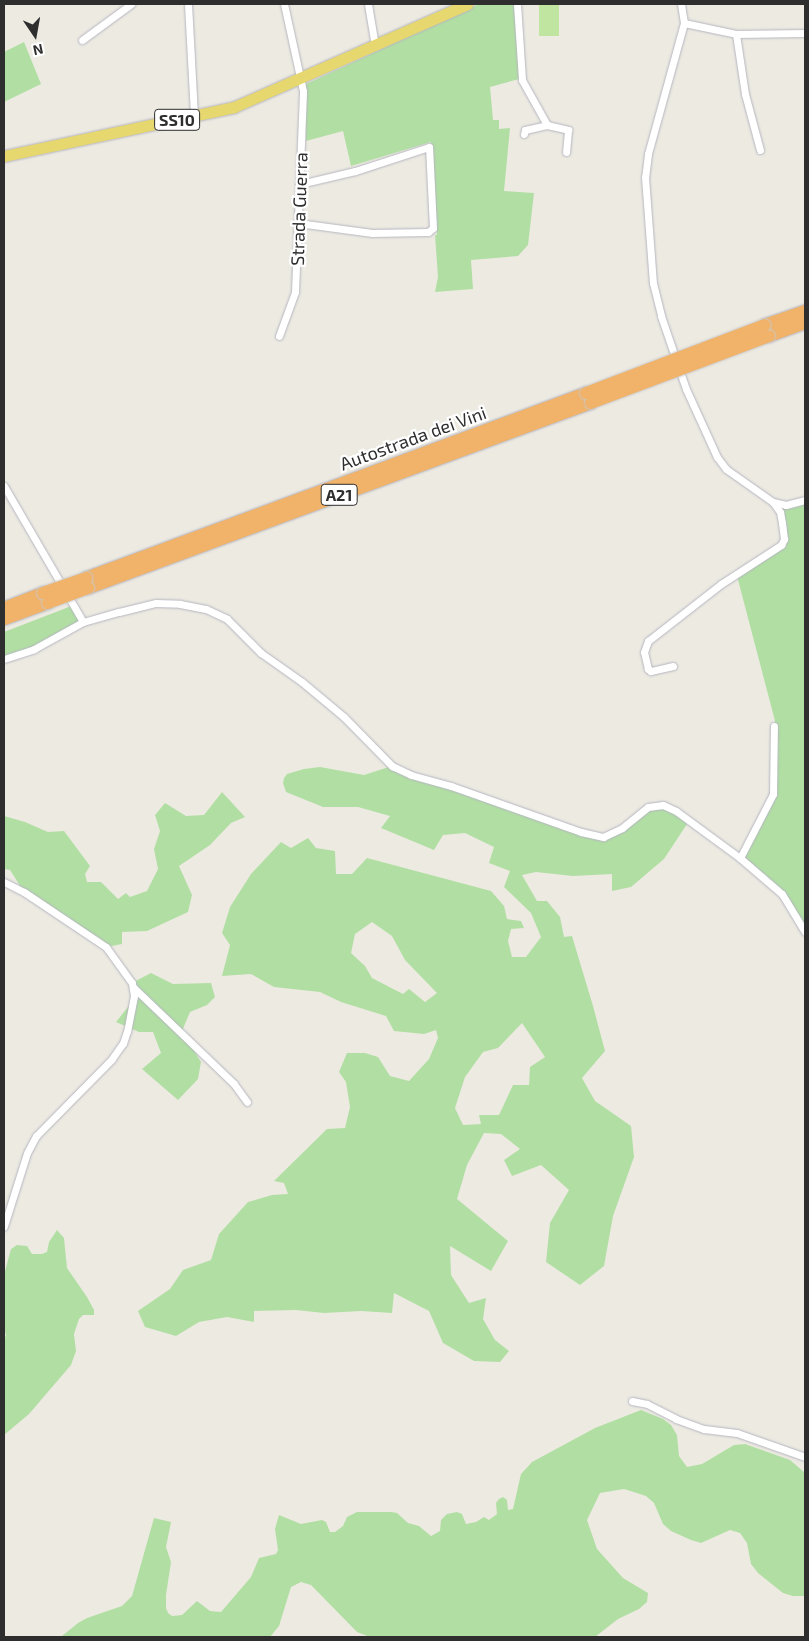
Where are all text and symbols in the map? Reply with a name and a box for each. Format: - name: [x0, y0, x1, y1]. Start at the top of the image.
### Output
- north arrow: [10, 10, 60, 60]
- text: N: [32, 41, 45, 60]
- road number: SS10: [153, 106, 201, 134]
- street label: Strada Guerra: [286, 152, 312, 266]
- street label: Autostrada dei Vini: [337, 401, 489, 475]
- road number: A21: [320, 482, 358, 508]

